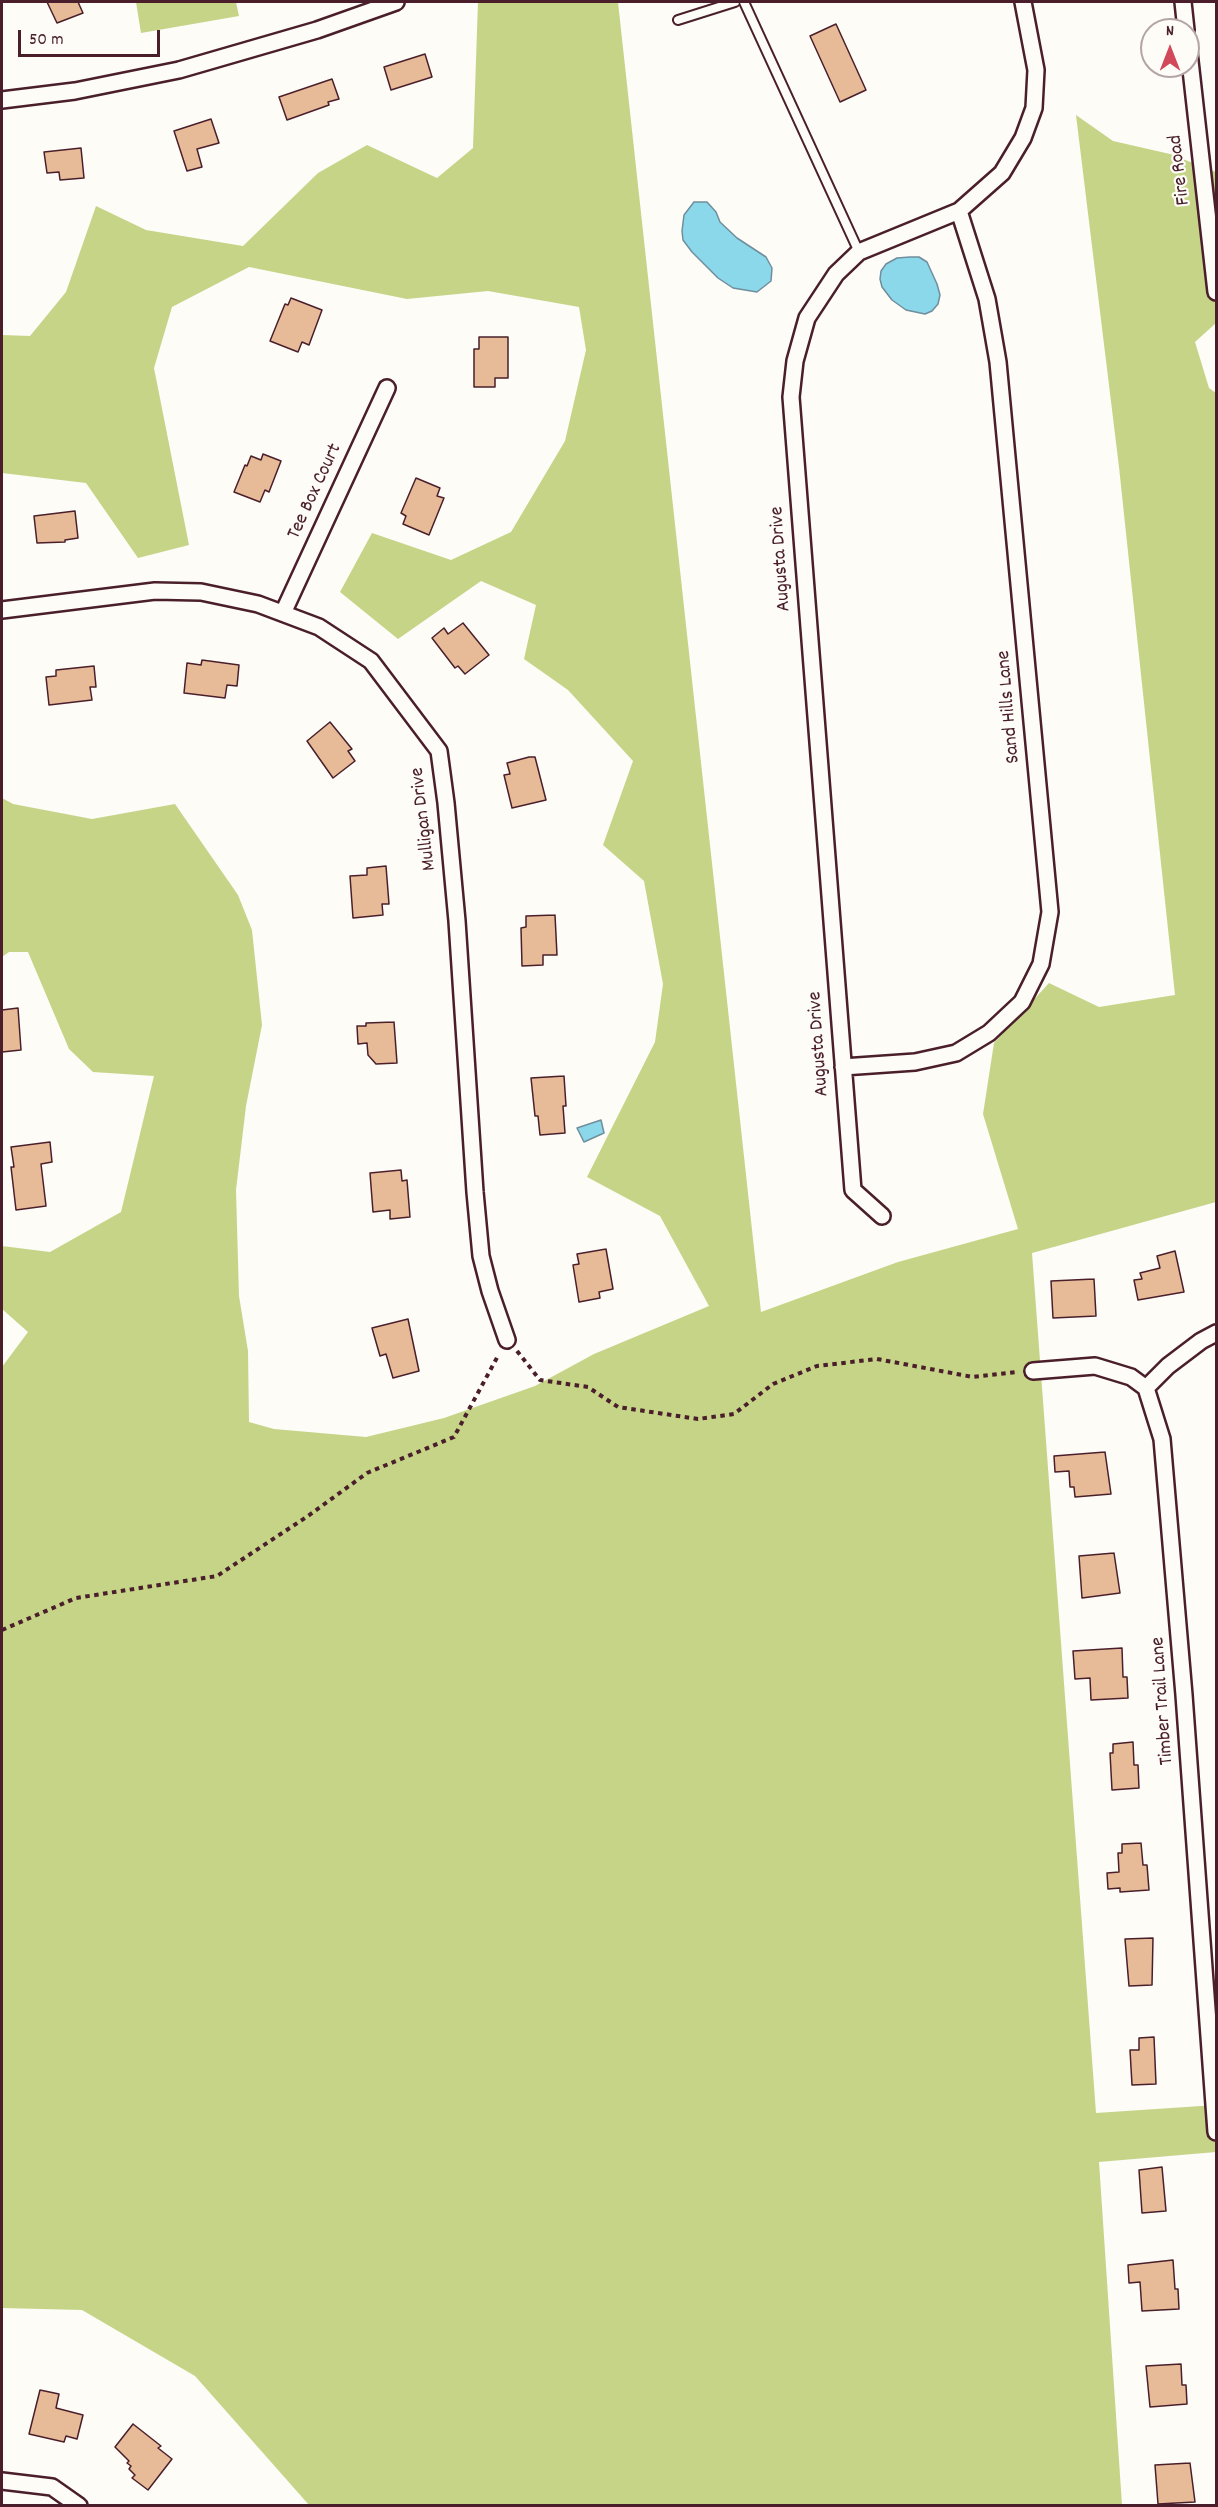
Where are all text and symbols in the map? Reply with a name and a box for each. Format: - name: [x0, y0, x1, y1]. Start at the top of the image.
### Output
- scale bar: [21, 18, 164, 56]
- north arrow: [1140, 18, 1200, 78]
- text: N: [1166, 20, 1174, 43]
- text: 50 m: [29, 28, 64, 53]
- street label: Fire Road: [1165, 133, 1197, 207]
- street label: Tee Box Court: [283, 440, 349, 544]
- street label: Augusta Drive: [766, 506, 798, 612]
- street label: Sand Hills Lane: [993, 649, 1027, 765]
- street label: Mulligan Drive: [407, 766, 443, 872]
- street label: Augusta Drive: [804, 991, 836, 1097]
- street label: Timber Trail Lane: [1148, 1636, 1180, 1766]

